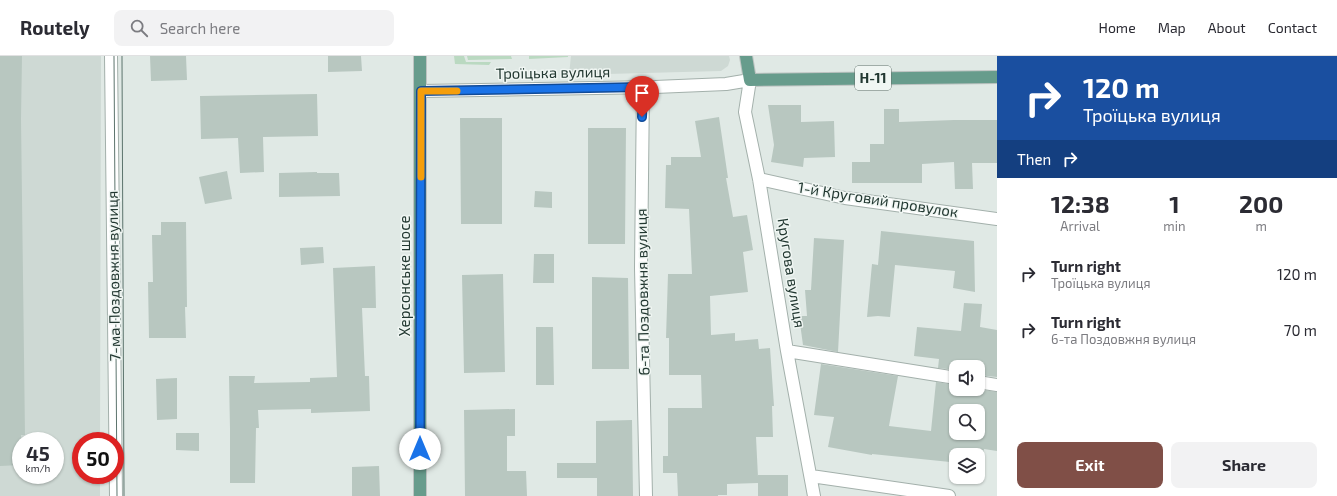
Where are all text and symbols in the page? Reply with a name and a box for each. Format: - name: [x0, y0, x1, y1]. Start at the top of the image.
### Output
- search box: [114, 10, 394, 46]
- text: Routely: [20, 16, 90, 39]
- icon: search: [128, 17, 150, 39]
- text: Search here: [160, 19, 240, 37]
- text: Home: [1099, 19, 1136, 36]
- text: Map: [1158, 19, 1186, 36]
- text: About: [1208, 19, 1246, 36]
- text: Contact: [1268, 19, 1317, 36]
- street label: Троїцька вулиця: [495, 62, 611, 83]
- road number: Н-11: [855, 66, 891, 90]
- text: 120 m: [1083, 70, 1160, 104]
- icon: right: [1017, 72, 1069, 124]
- pin: [625, 76, 659, 117]
- icon: arrive: [631, 82, 653, 104]
- text: Троїцька вулиця: [1083, 104, 1221, 126]
- icon: right: [1059, 148, 1081, 170]
- text: Then: [1017, 150, 1051, 168]
- street label: 1-й Круговий провулок: [797, 177, 959, 222]
- text: 12:38: [1051, 189, 1110, 218]
- text: 1: [1169, 189, 1180, 218]
- text: 200: [1239, 189, 1283, 218]
- street label: 7-ма Поздовжня вулиця: [103, 191, 124, 361]
- street label: 6-та Поздовжня вулиця: [632, 208, 653, 376]
- street label: Херсонське шосе: [395, 215, 413, 337]
- street label: Кругова вулиця: [773, 217, 810, 329]
- text: Arrival: [1060, 218, 1100, 234]
- text: min: [1163, 218, 1185, 234]
- text: m: [1256, 218, 1267, 234]
- text: Turn right: [1051, 257, 1121, 275]
- icon: right: [1017, 263, 1039, 285]
- text: 120 m: [1277, 265, 1317, 283]
- text: Троїцька вулиця: [1051, 275, 1151, 291]
- text: Turn right: [1051, 313, 1121, 331]
- icon: right: [1017, 319, 1039, 341]
- text: 70 m: [1284, 321, 1317, 339]
- text: 6-та Поздовжня вулиця: [1051, 331, 1196, 347]
- map controls: [949, 360, 985, 484]
- button: sound: [949, 360, 985, 396]
- button: search: [949, 404, 985, 440]
- position arrow: [399, 428, 441, 470]
- speed limit sign: 50: [72, 432, 124, 484]
- text: 45: [26, 441, 50, 465]
- button: Exit: [1017, 442, 1163, 488]
- button: Share: [1171, 442, 1317, 488]
- button: layers: [949, 448, 985, 484]
- text: km/h: [26, 462, 50, 474]

